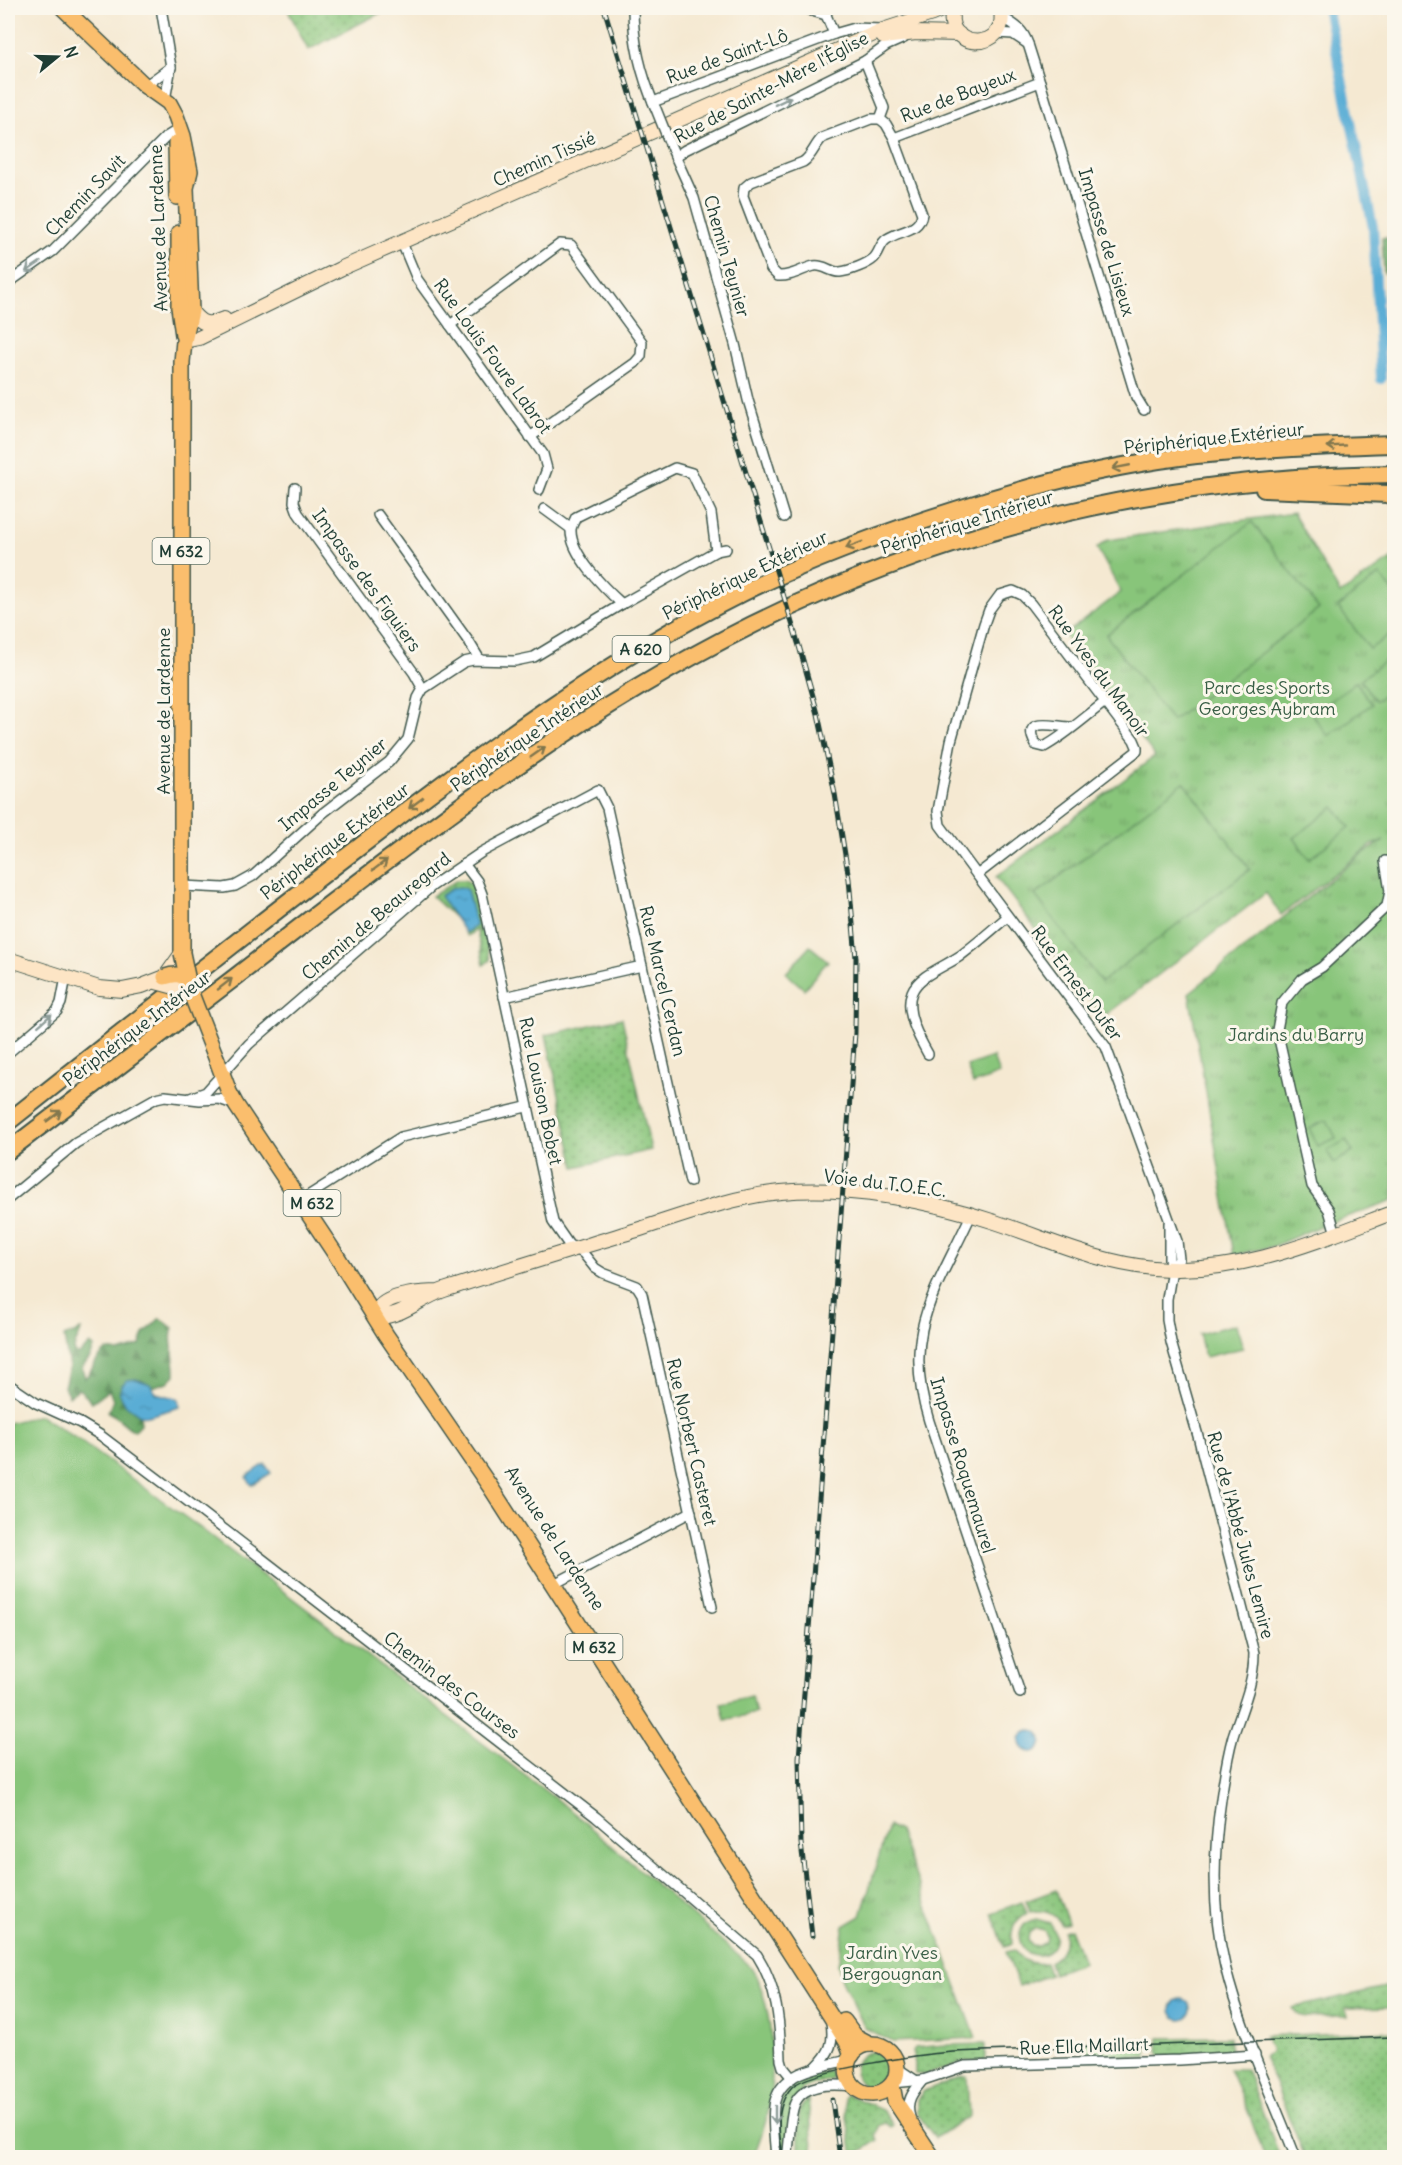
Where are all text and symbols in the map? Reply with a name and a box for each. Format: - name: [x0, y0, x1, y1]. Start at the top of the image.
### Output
- street label: Rue de Saint-Lô: [663, 23, 791, 89]
- street label: Rue de Sainte-Mère l'Église: [670, 26, 872, 148]
- north arrow: [27, 27, 87, 87]
- text: N: [60, 44, 82, 61]
- street label: Rue de Bayeux: [897, 62, 1019, 128]
- one-way arrow: [774, 95, 792, 107]
- street label: Chemin Tissié: [489, 126, 599, 192]
- street label: Avenue de Lardenne: [144, 144, 172, 312]
- street label: Chemin Savit: [40, 149, 130, 241]
- street label: Impasse de Lisieux: [1073, 165, 1141, 319]
- street label: Chemin Teynier: [699, 192, 756, 320]
- one-way arrow: [25, 261, 41, 273]
- street label: Rue Louis Foure Labrot: [429, 274, 557, 438]
- street label: Périphérique Extérieur: [1123, 417, 1306, 459]
- one-way arrow: [1327, 440, 1347, 451]
- one-way arrow: [1112, 462, 1132, 473]
- street label: Périphérique Intérieur: [878, 485, 1057, 559]
- street label: Impasse des Figuiers: [307, 504, 427, 656]
- street label: Périphérique Extérieur: [659, 525, 832, 625]
- road number: M 632: [152, 538, 210, 564]
- one-way arrow: [845, 540, 864, 551]
- street label: Rue Yves du Manoir: [1043, 600, 1155, 742]
- street label: Avenue de Lardenne: [152, 628, 175, 794]
- road number: A 620: [612, 636, 670, 662]
- park label: Parc des Sports Georges Aybram: [1198, 676, 1336, 720]
- street label: Périphérique Intérieur: [446, 677, 608, 797]
- street label: Impasse Teynier: [274, 732, 392, 836]
- one-way arrow: [530, 746, 546, 758]
- street label: Périphérique Extérieur: [256, 777, 415, 905]
- one-way arrow: [408, 796, 424, 809]
- street label: Chemin de Beauregard: [297, 847, 456, 985]
- one-way arrow: [371, 859, 387, 871]
- street label: Rue Marcel Cerdan: [634, 903, 692, 1059]
- street label: Rue Ernest Dufer: [1026, 921, 1128, 1046]
- street label: Périphérique Intérieur: [58, 964, 216, 1091]
- one-way arrow: [217, 978, 233, 991]
- one-way arrow: [37, 1013, 52, 1027]
- street label: Rue Louison Bobet: [514, 1015, 568, 1167]
- park label: Jardins du Barry: [1228, 1023, 1364, 1046]
- one-way arrow: [46, 1109, 62, 1122]
- street label: Voie du T.O.E.C.: [822, 1164, 948, 1202]
- road number: M 632: [284, 1190, 340, 1216]
- street label: Rue Norbert Casteret: [662, 1356, 722, 1528]
- street label: Impasse Roquemaurel: [925, 1374, 1001, 1556]
- street label: Rue de l'Abbé Jules Lemire: [1202, 1429, 1280, 1641]
- street label: Avenue de Lardenne: [500, 1462, 610, 1614]
- street label: Chemin des Courses: [379, 1626, 525, 1744]
- road number: M 632: [566, 1634, 622, 1660]
- park label: Jardin Yves Bergougnan: [842, 1941, 942, 1985]
- street label: Rue Ella Maillart: [1019, 2032, 1149, 2060]
- one-way arrow: [769, 2104, 781, 2124]

